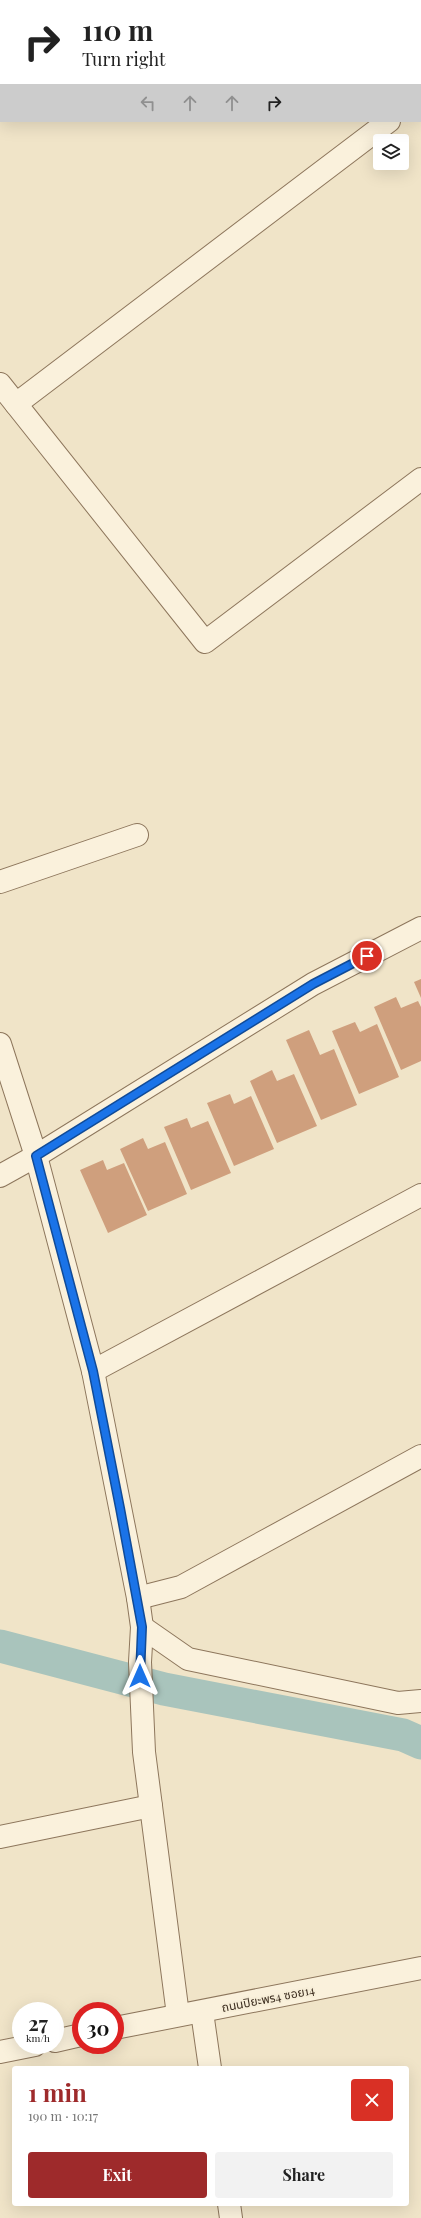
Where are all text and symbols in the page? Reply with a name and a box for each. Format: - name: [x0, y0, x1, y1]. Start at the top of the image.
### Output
- text: 110 m: [82, 11, 153, 48]
- icon: right: [16, 16, 68, 68]
- text: Turn right: [82, 47, 165, 71]
- icon: left: [137, 92, 159, 114]
- icon: ahead: [179, 92, 201, 114]
- icon: ahead: [221, 92, 243, 114]
- icon: right: [263, 92, 285, 114]
- map controls: [373, 134, 409, 170]
- button: layers: [373, 134, 409, 170]
- pin: [350, 939, 384, 973]
- icon: arrive: [356, 945, 378, 967]
- position arrow: [119, 1655, 161, 1697]
- street label: ถนนปิยะพร4 ซอย14: [220, 1981, 316, 2015]
- speed limit sign: 30: [72, 2002, 124, 2054]
- text: 27: [28, 2009, 48, 2036]
- text: km/h: [26, 2031, 50, 2045]
- text: 1 min: [28, 2076, 87, 2108]
- button: close: [351, 2079, 393, 2121]
- text: 190 m · 10:17: [28, 2107, 98, 2124]
- button: Exit: [28, 2152, 207, 2198]
- button: Share: [215, 2152, 393, 2198]

